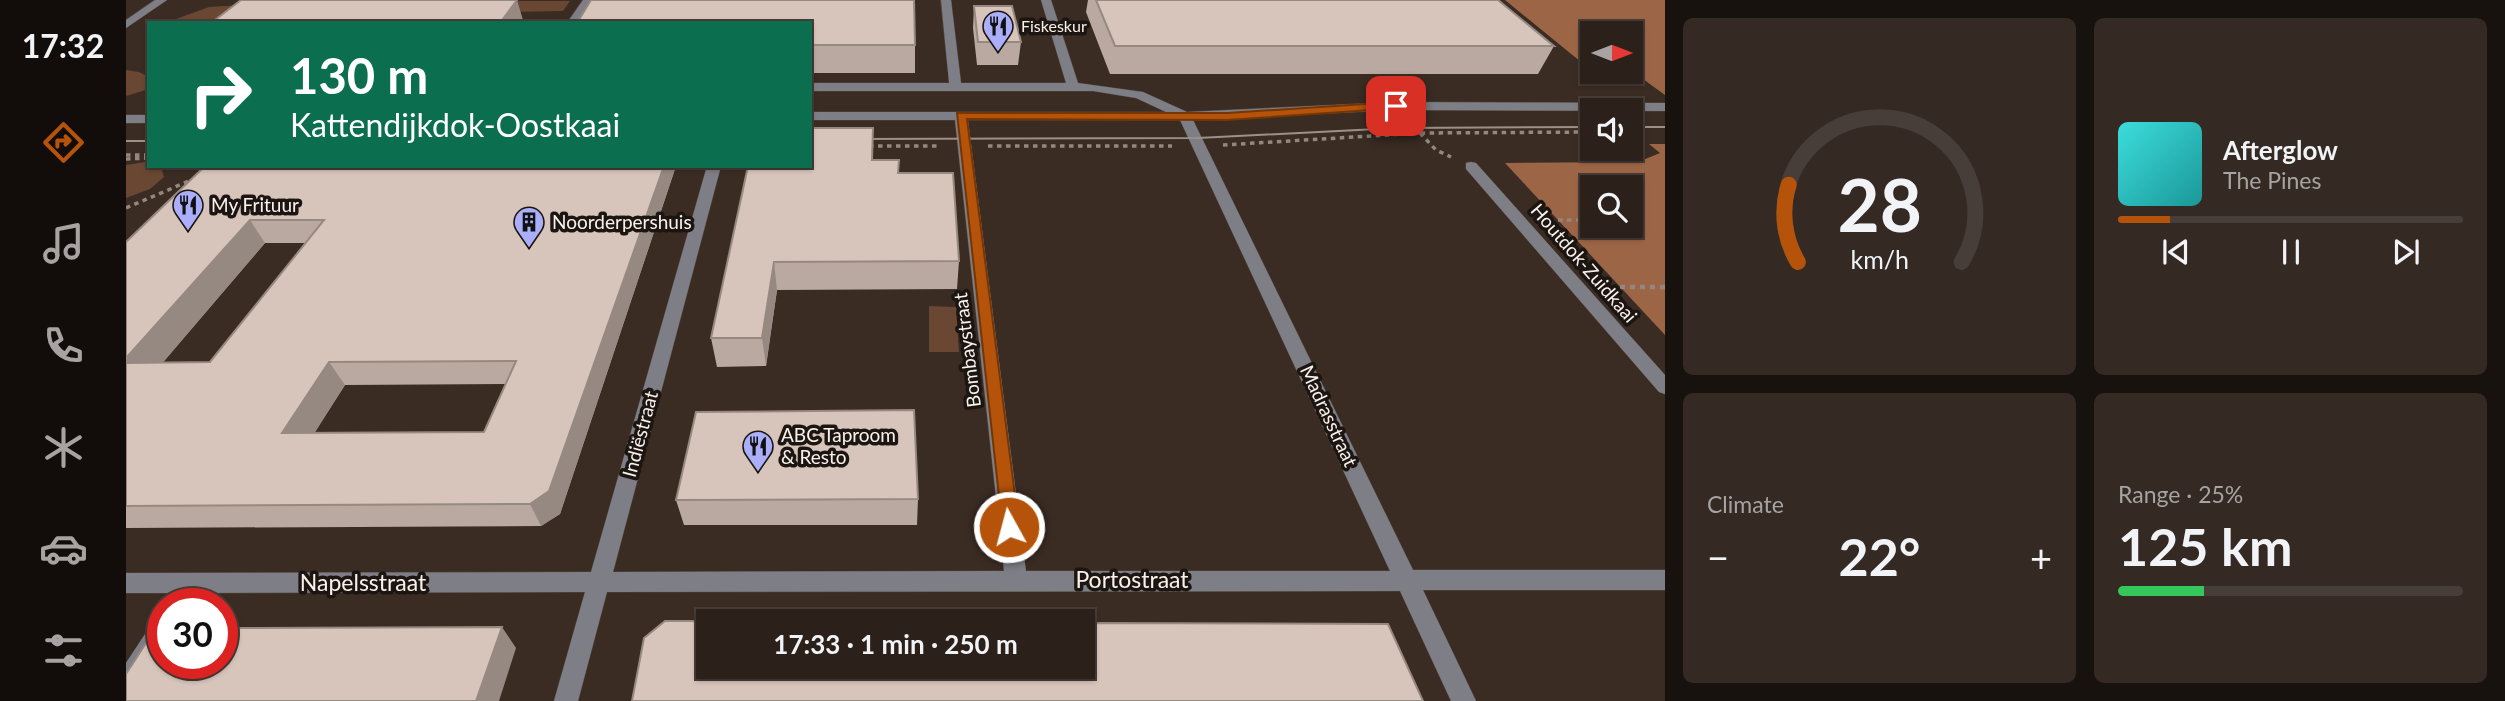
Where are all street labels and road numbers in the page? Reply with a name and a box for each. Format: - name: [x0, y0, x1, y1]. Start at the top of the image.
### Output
- street label: Houtdok-Zuidkaai: [1527, 199, 1642, 327]
- street label: Bombaystraat: [948, 291, 985, 409]
- street label: Madrasstraat: [1296, 361, 1363, 470]
- street label: Indiëstraat: [617, 388, 662, 480]
- street label: Portostraat: [1075, 565, 1189, 593]
- street label: Napelsstraat: [300, 568, 427, 596]

